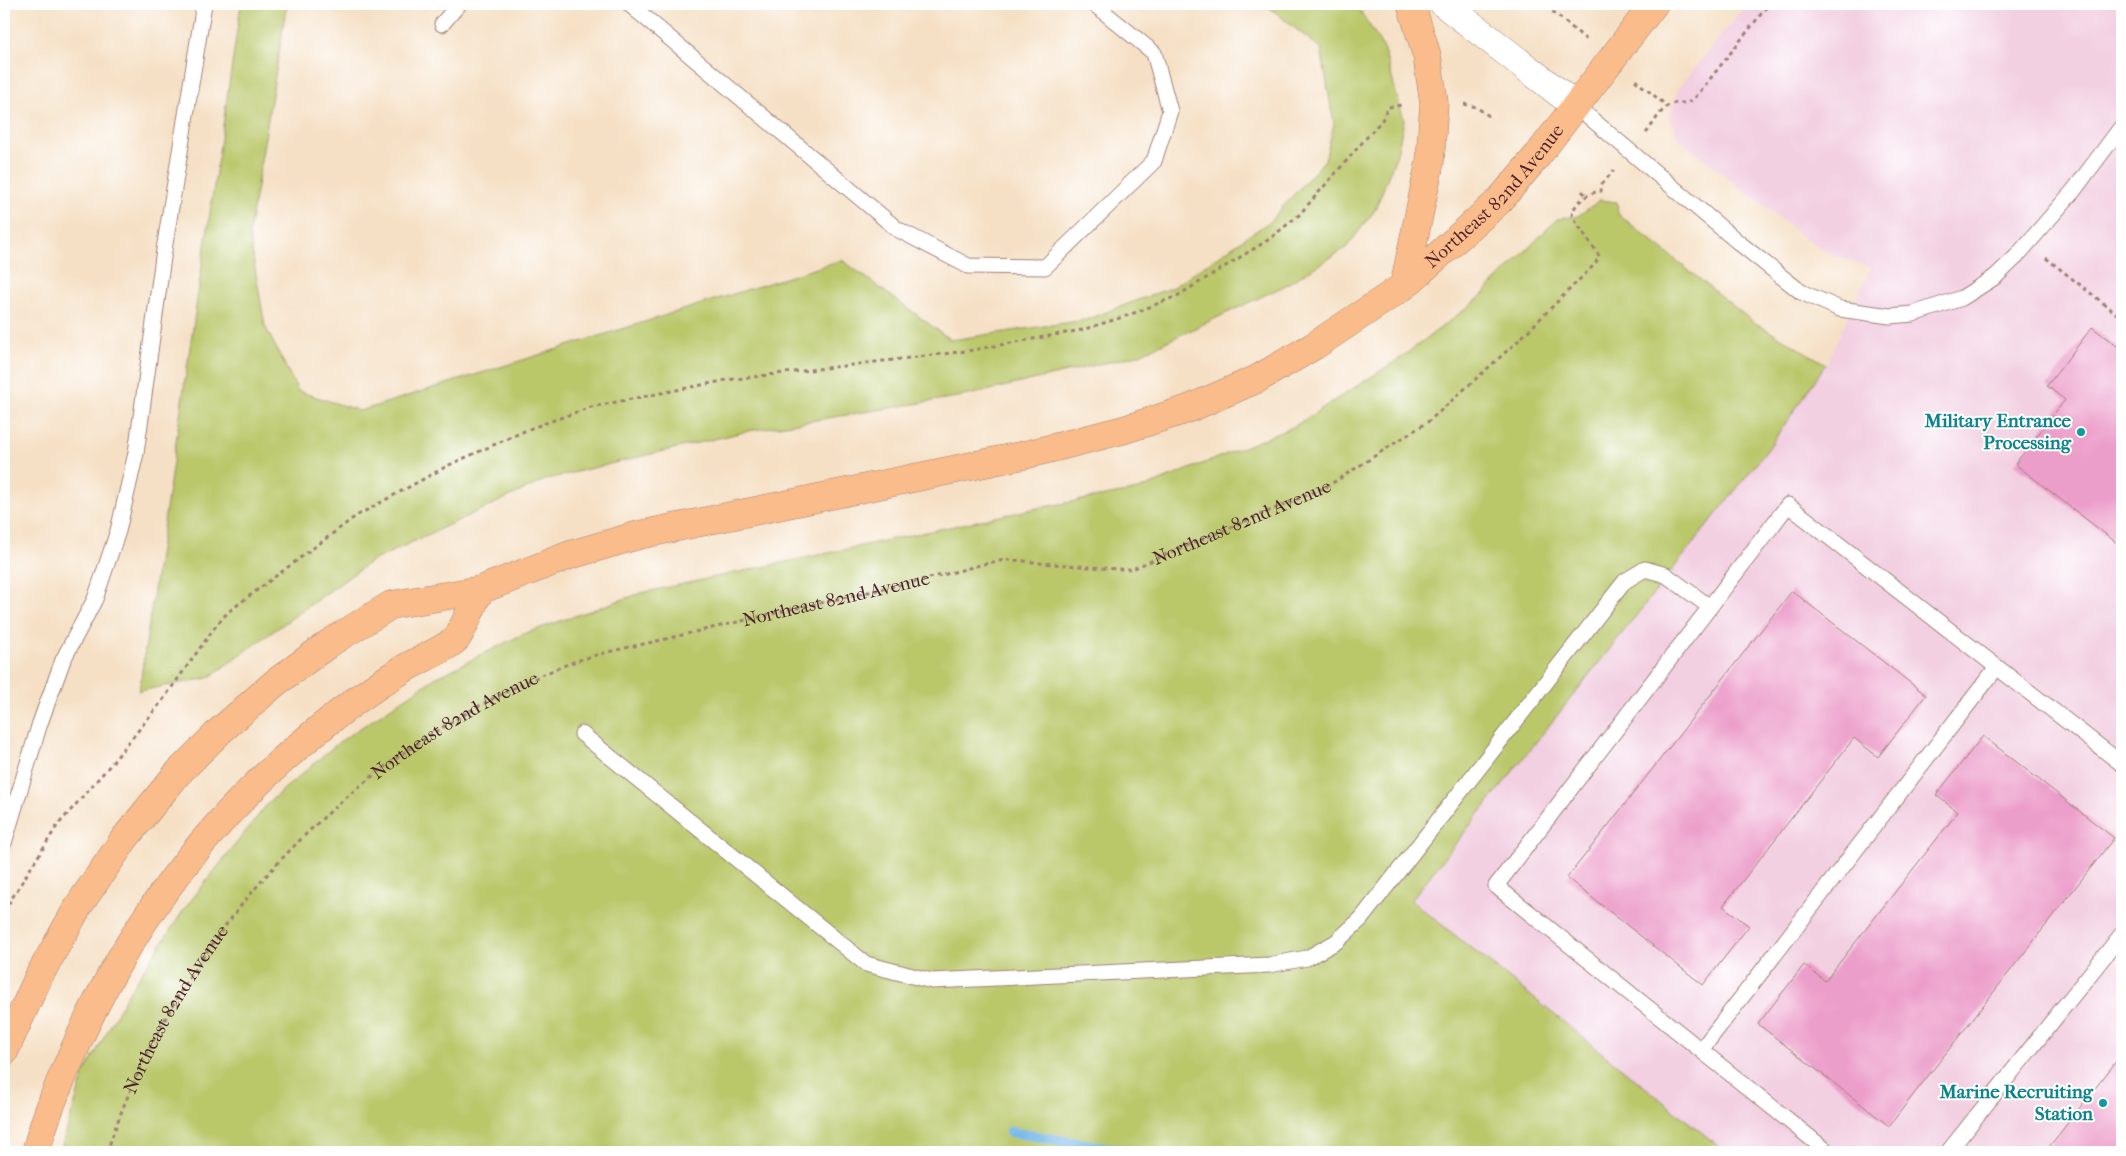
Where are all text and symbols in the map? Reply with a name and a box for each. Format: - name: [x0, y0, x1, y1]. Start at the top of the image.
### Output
- street label: Northeast 82nd Avenue: [1421, 120, 1568, 273]
- place label: Military Entrance Processing: [1924, 410, 2072, 454]
- marker: Military Entrance Processing: [2075, 426, 2087, 438]
- street label: Northeast 82nd Avenue: [1149, 475, 1334, 570]
- street label: Northeast 82nd Avenue: [740, 567, 932, 631]
- street label: Northeast 82nd Avenue: [367, 667, 542, 784]
- street label: Northeast 82nd Avenue: [119, 921, 233, 1097]
- place label: Marine Recruiting Station: [1938, 1081, 2094, 1125]
- marker: Marine Recruiting Station: [2097, 1097, 2109, 1109]

